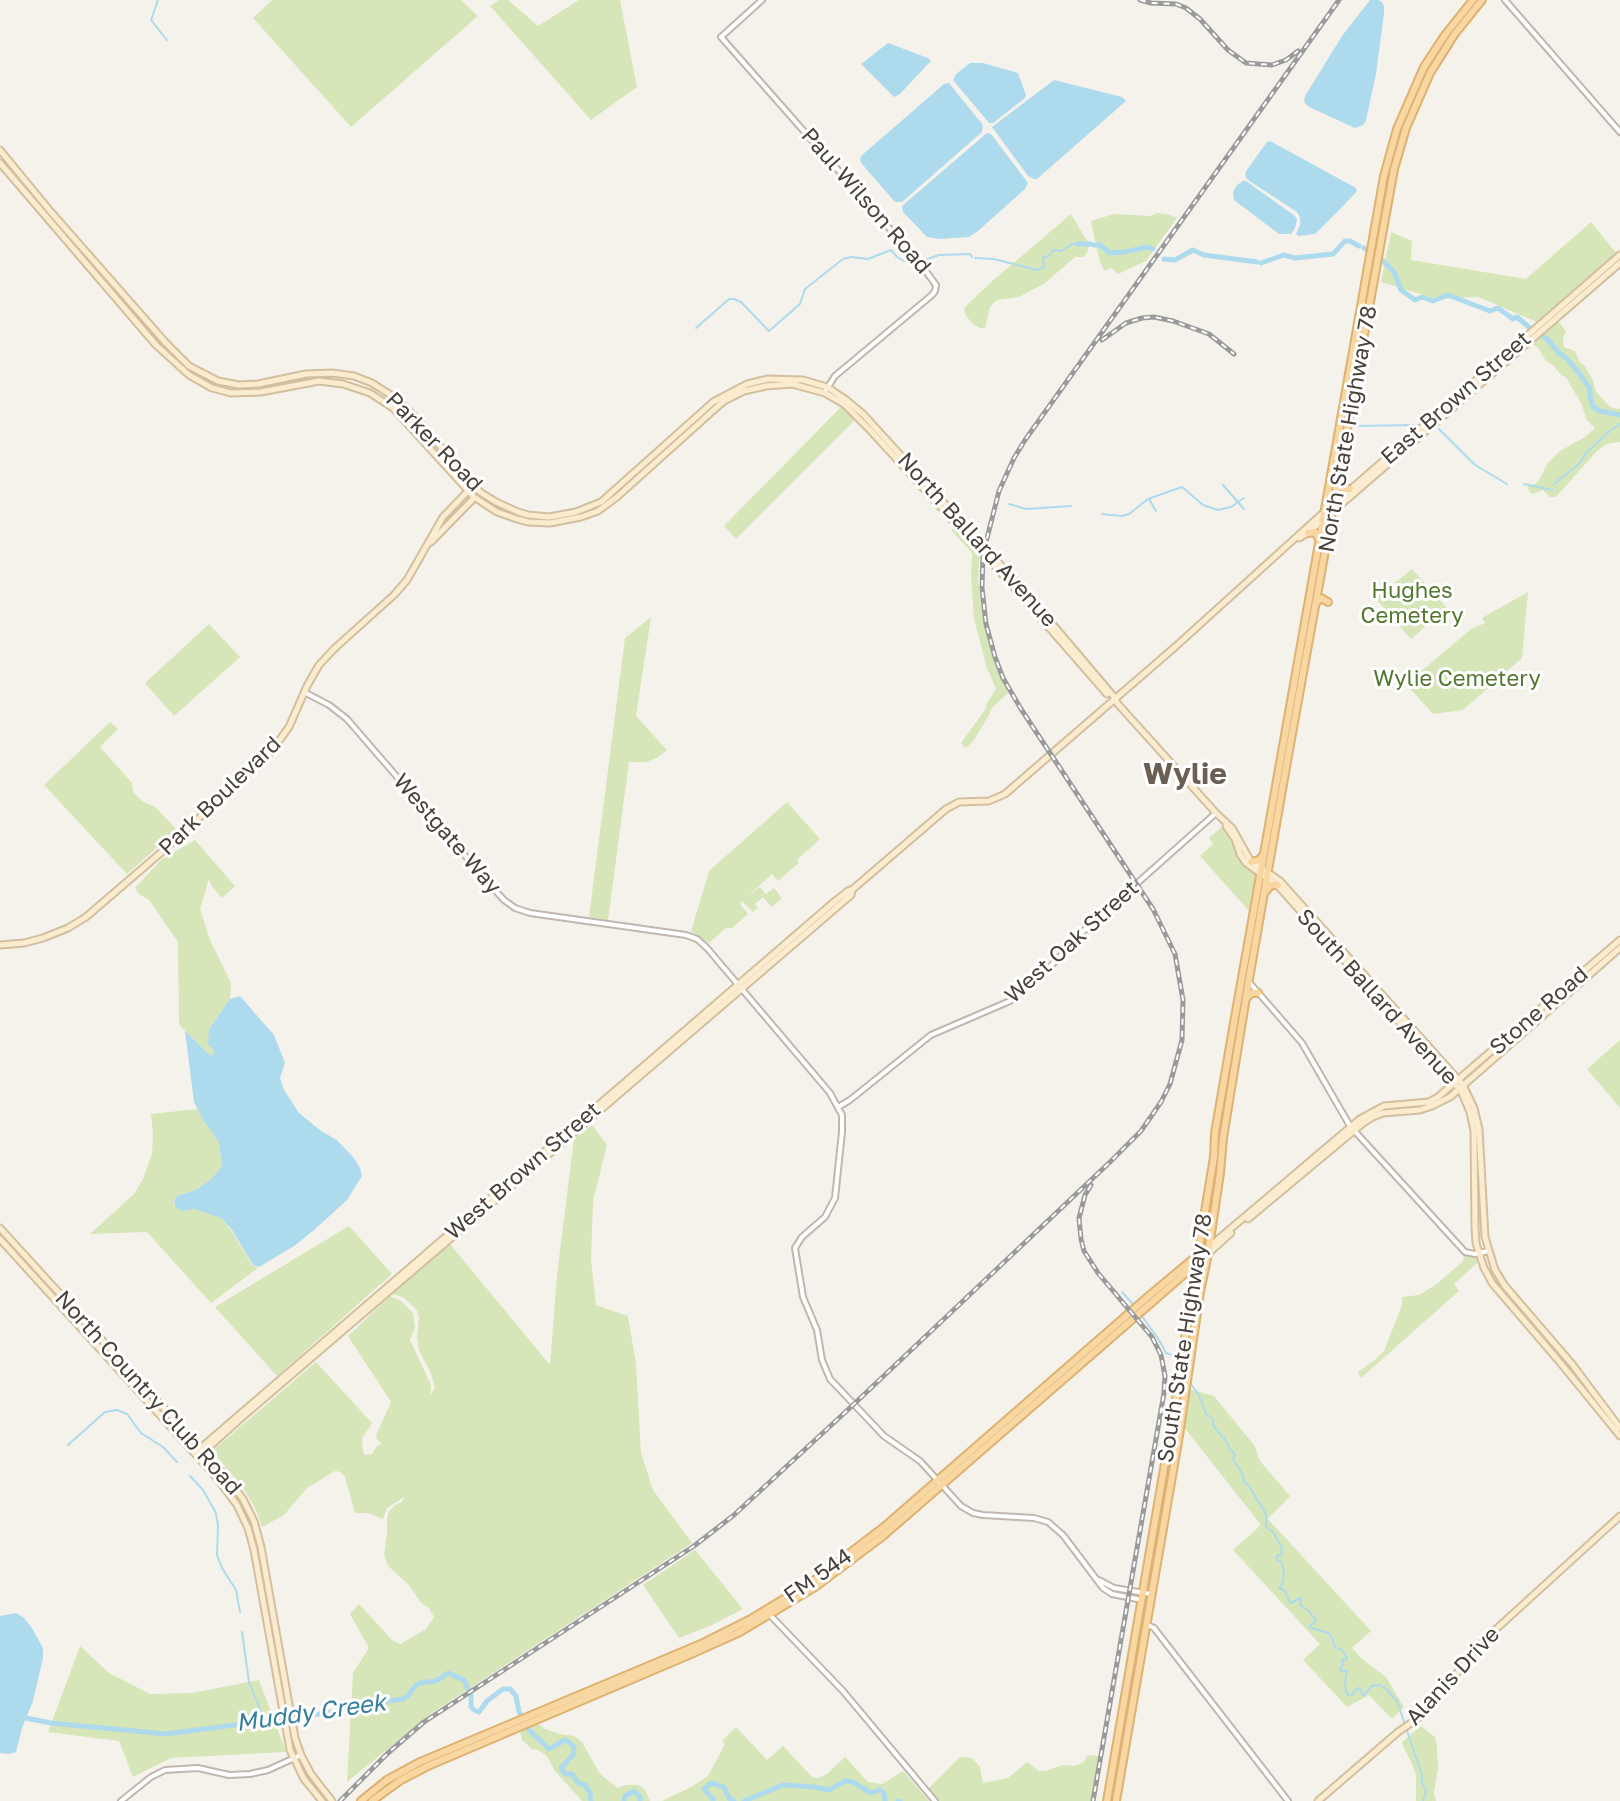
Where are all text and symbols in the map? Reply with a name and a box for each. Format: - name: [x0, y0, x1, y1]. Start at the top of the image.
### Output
- street label: Paul Wilson Road: [796, 123, 936, 279]
- street label: North State Highway 78: [1313, 304, 1383, 554]
- street label: East Brown Street: [1376, 326, 1536, 470]
- street label: Parker Road: [380, 387, 488, 497]
- street label: North Ballard Avenue: [892, 447, 1062, 633]
- park label: Hughes Cemetery: [1360, 578, 1464, 630]
- park label: Wylie Cemetery: [1373, 666, 1541, 692]
- street label: Park Boulevard: [153, 731, 287, 861]
- district label: Wylie: [1143, 756, 1227, 792]
- street label: Westgate Way: [388, 768, 506, 900]
- street label: West Oak Street: [1000, 875, 1144, 1009]
- street label: South Ballard Avenue: [1291, 904, 1463, 1090]
- street label: Stone Road: [1485, 961, 1593, 1061]
- street label: West Brown Street: [440, 1096, 606, 1246]
- street label: South State Highway 78: [1152, 1212, 1218, 1464]
- street label: North Country Club Road: [49, 1285, 247, 1501]
- street label: FM 544: [779, 1543, 857, 1609]
- street label: Alanis Drive: [1401, 1621, 1505, 1731]
- water label: Muddy Creek: [234, 1688, 388, 1738]

